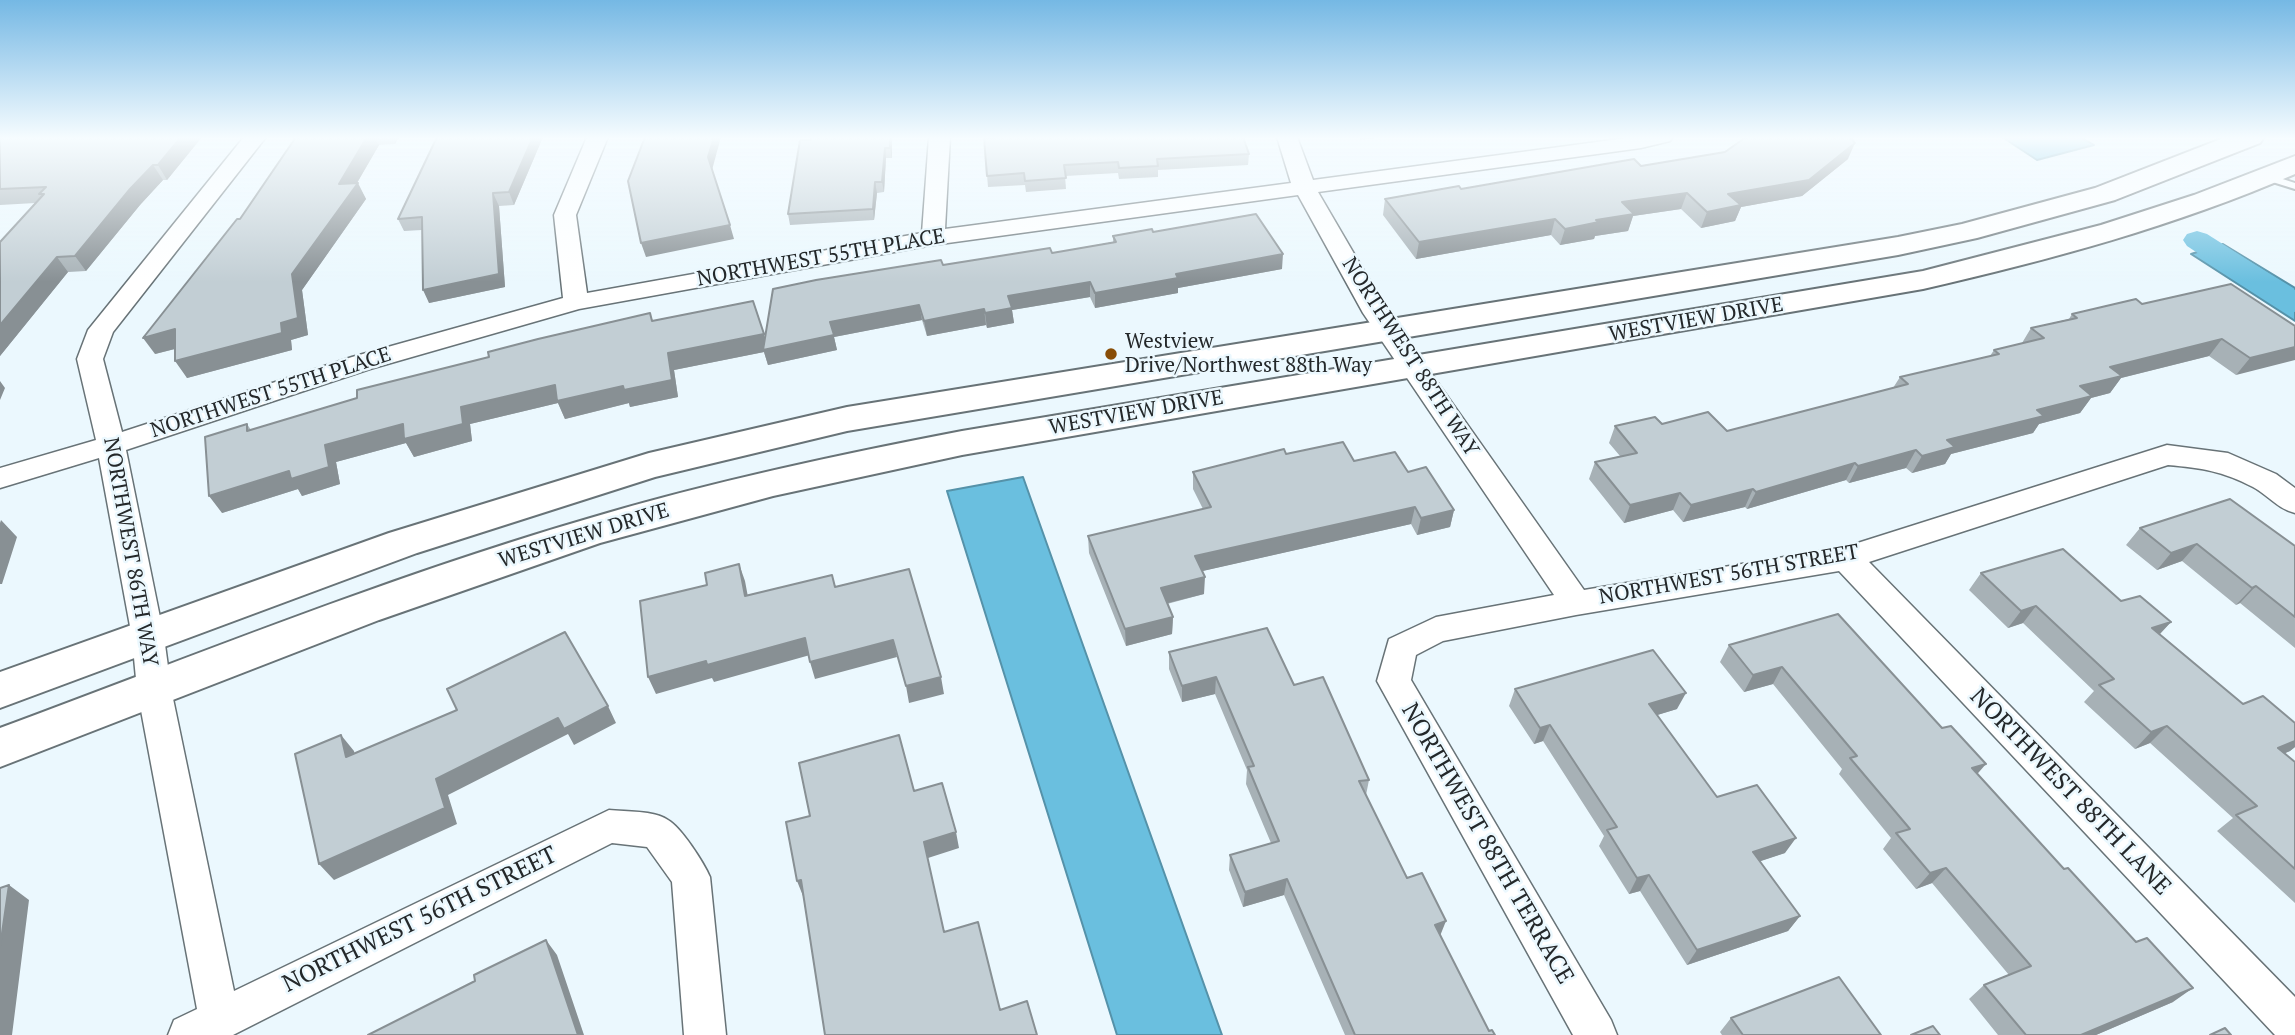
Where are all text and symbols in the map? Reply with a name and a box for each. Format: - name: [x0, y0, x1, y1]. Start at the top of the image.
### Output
- street label: NORTHWEST 55TH PLACE: [695, 224, 947, 292]
- street label: NORTHWEST 88TH WAY: [1336, 253, 1484, 461]
- street label: WESTVIEW DRIVE: [1607, 292, 1785, 348]
- place label: Westview Drive/Northwest 88th Way: [1125, 329, 1372, 379]
- street label: NORTHWEST 55TH PLACE: [148, 342, 394, 444]
- marker: Westview Drive/Northwest 88th Way: [1103, 346, 1119, 362]
- street label: WESTVIEW DRIVE: [1047, 385, 1225, 441]
- street label: NORTHWEST 86TH WAY: [97, 435, 163, 669]
- street label: WESTVIEW DRIVE: [496, 498, 672, 574]
- street label: NORTHWEST 56TH STREET: [1597, 540, 1861, 610]
- street label: NORTHWEST 88TH LANE: [1964, 683, 2176, 901]
- street label: NORTHWEST 88TH TERRACE: [1395, 699, 1579, 989]
- street label: NORTHWEST 56TH STREET: [278, 841, 562, 999]

